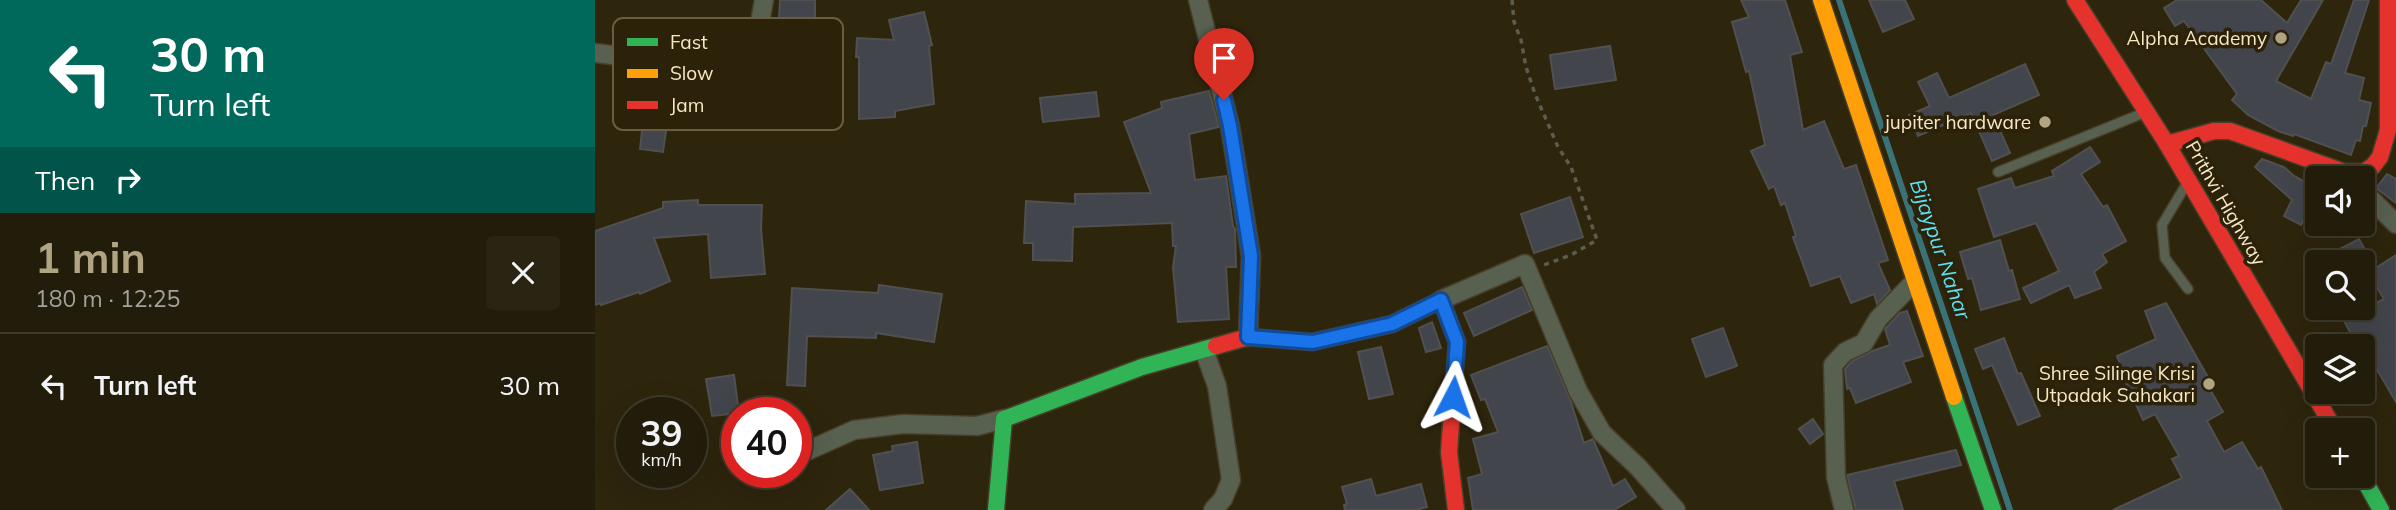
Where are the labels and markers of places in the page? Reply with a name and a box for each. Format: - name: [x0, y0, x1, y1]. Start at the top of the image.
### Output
- place label: Alpha Academy: [2127, 26, 2267, 50]
- pin: [1194, 28, 1254, 100]
- marker: Alpha Academy: [2273, 30, 2289, 46]
- place label: jupiter hardware: [1883, 110, 2031, 134]
- marker: jupiter hardware: [2037, 114, 2053, 130]
- place label: Shree Silinge Krisi Utpadak Sahakari: [2036, 361, 2195, 407]
- marker: Shree Silinge Krisi Utpadak Sahakari: [2201, 376, 2217, 392]

